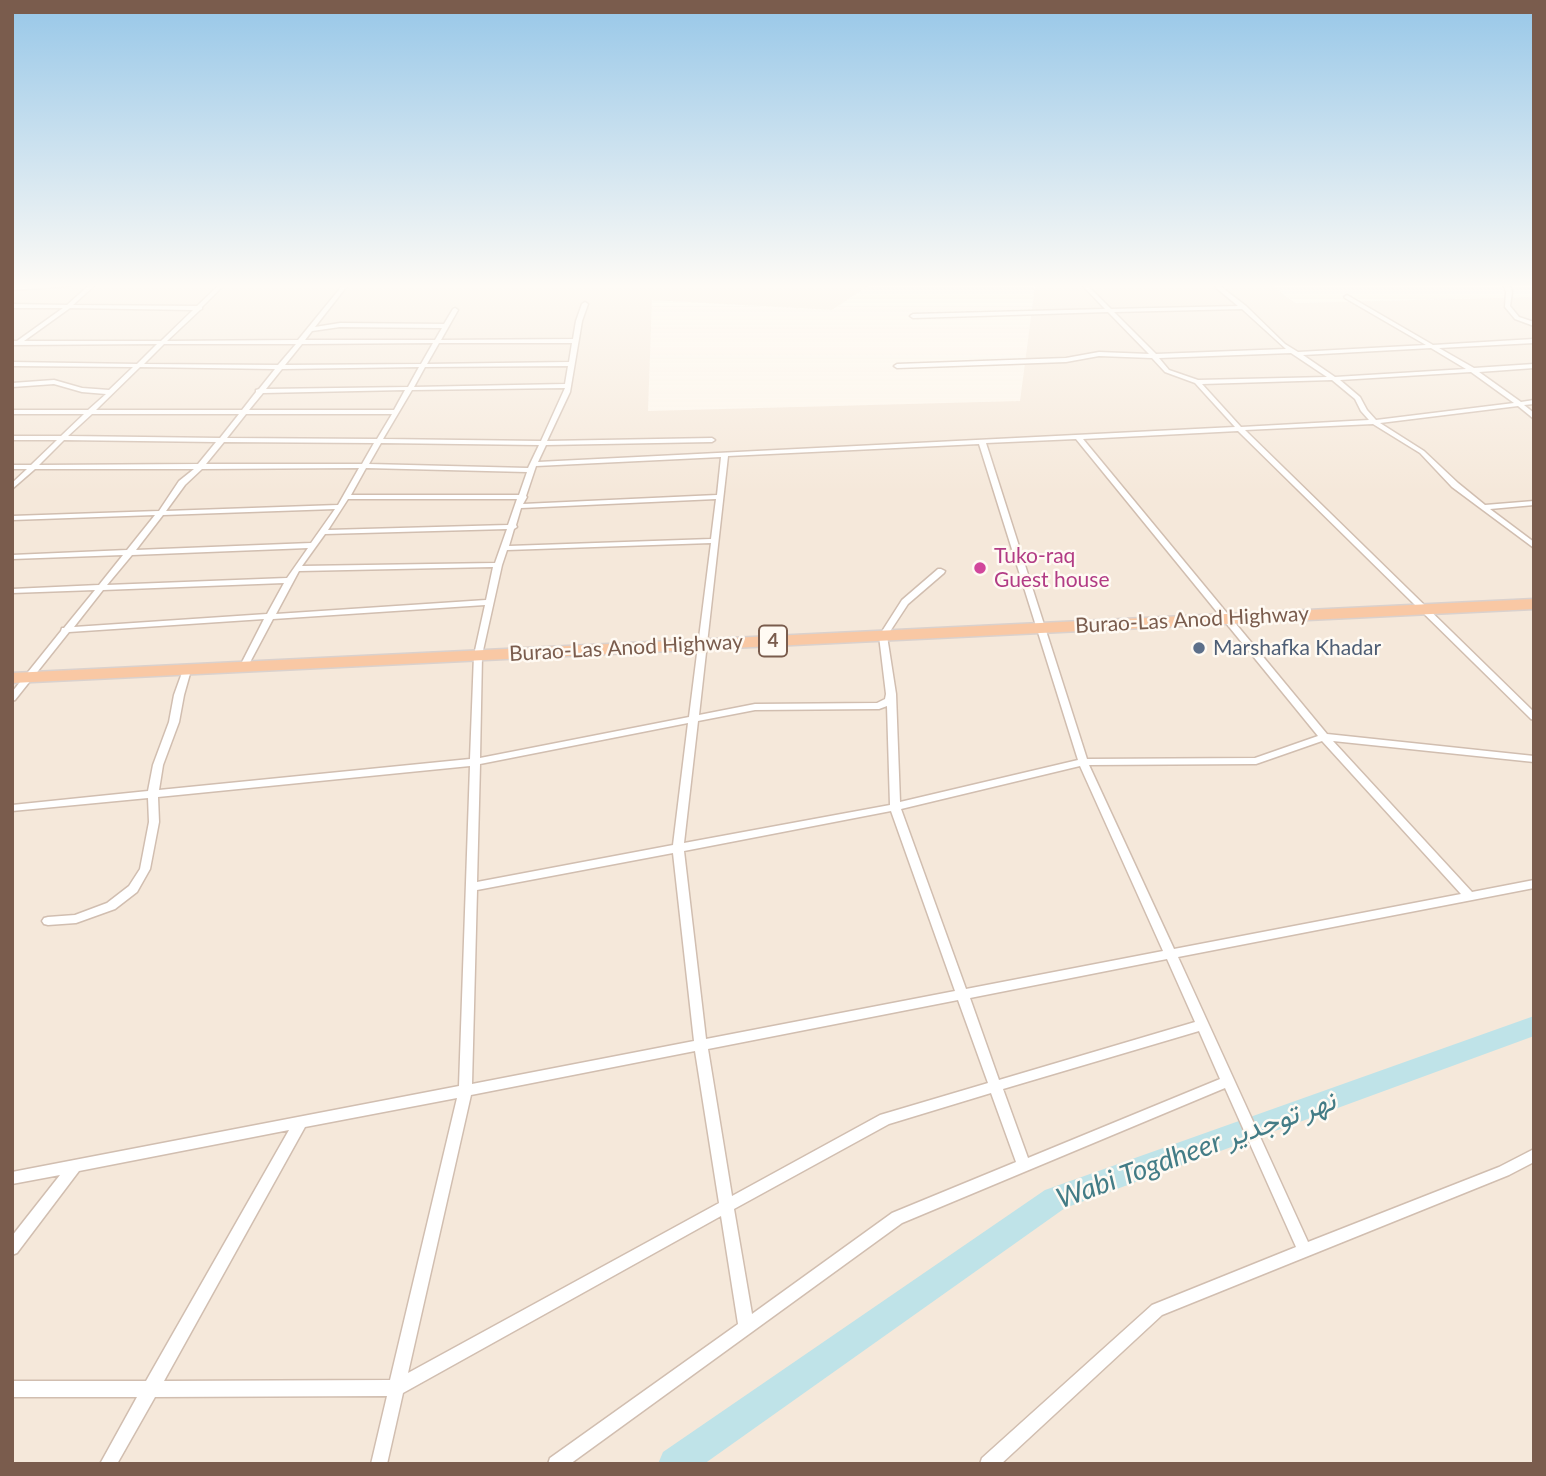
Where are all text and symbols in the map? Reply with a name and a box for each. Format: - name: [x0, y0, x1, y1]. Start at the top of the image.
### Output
- place label: Tuko-raq Guest house: [994, 543, 1109, 593]
- marker: Tuko-raq Guest house: [972, 560, 988, 576]
- street label: Burao-Las Anod Highway: [1074, 601, 1310, 639]
- road number: 4: [759, 626, 787, 656]
- street label: Burao-Las Anod Highway: [508, 629, 744, 667]
- place label: Marshafka Khadar: [1213, 635, 1381, 661]
- marker: Marshafka Khadar: [1191, 640, 1207, 656]
- water label: Wabi Togdheer نهر توجدير: [1052, 1084, 1340, 1216]

